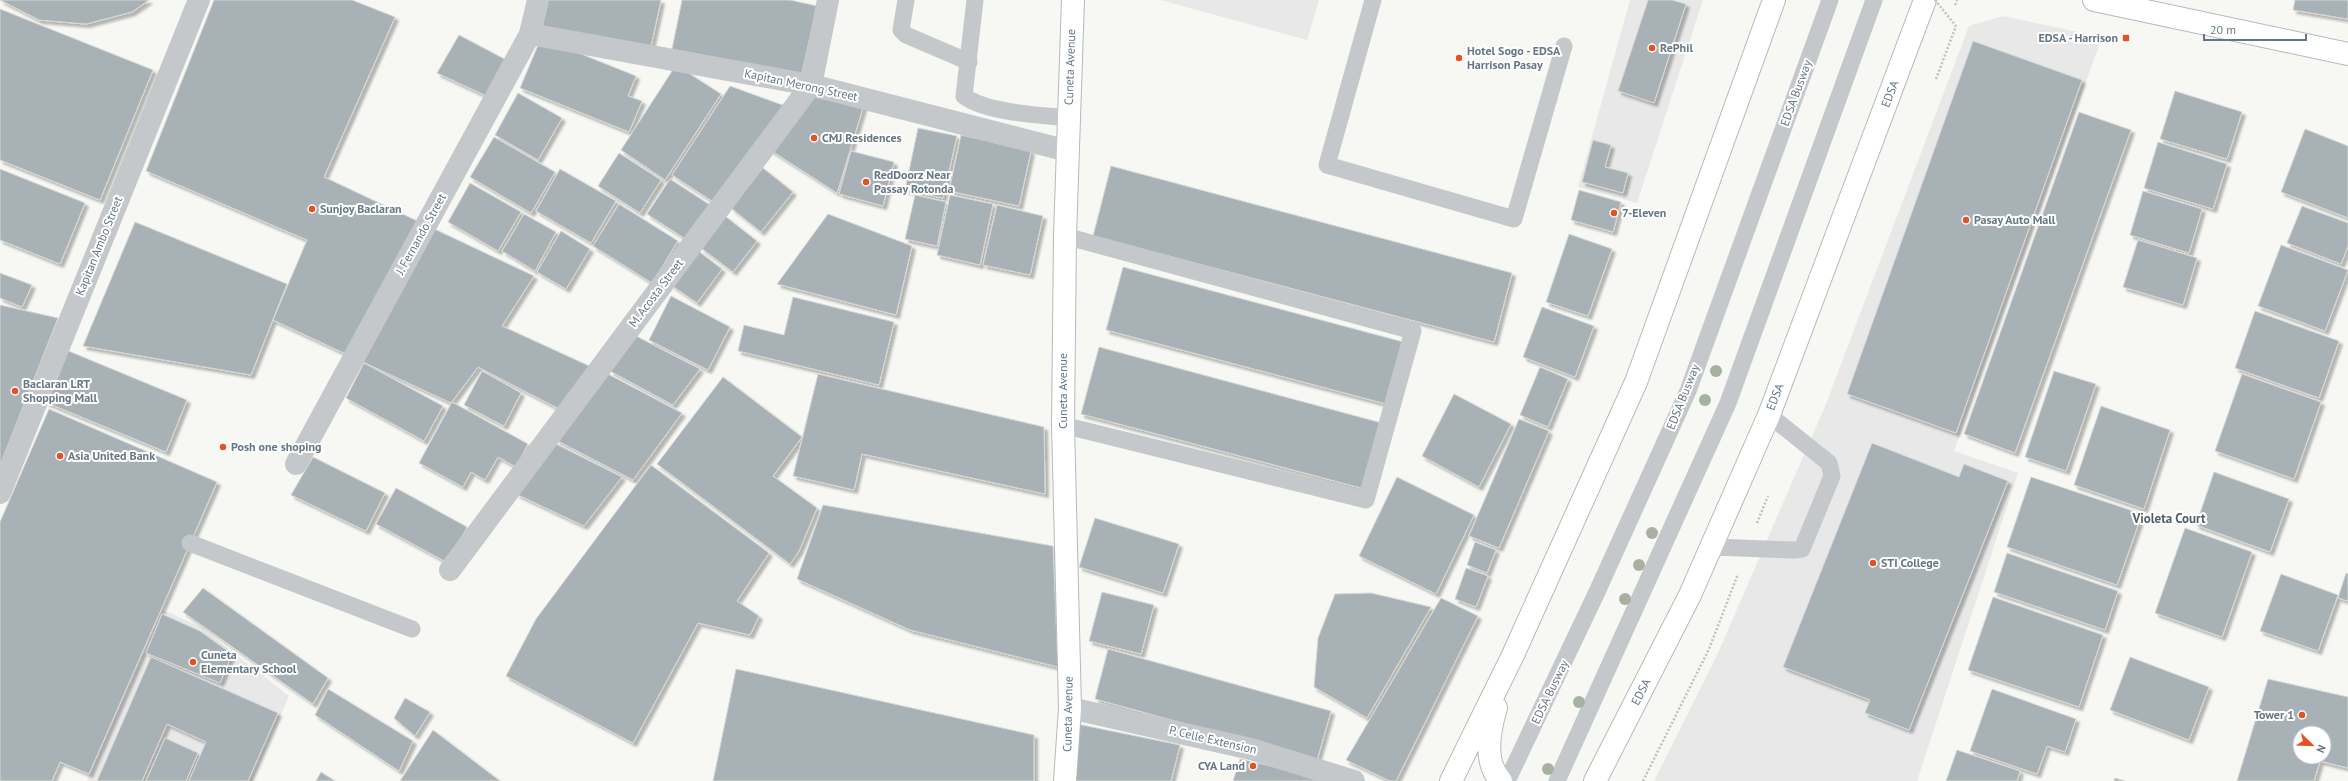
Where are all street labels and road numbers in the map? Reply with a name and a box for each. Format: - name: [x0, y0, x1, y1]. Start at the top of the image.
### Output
- street label: Cuneta Avenue: [1061, 29, 1078, 105]
- street label: EDSA Busway: [1777, 57, 1815, 128]
- street label: Kapitan Merong Street: [743, 65, 859, 104]
- street label: EDSA: [1878, 78, 1901, 109]
- street label: J. Fernando Street: [392, 191, 449, 278]
- street label: Kapitan Ambo Street: [72, 194, 125, 298]
- street label: M. Acosta Street: [625, 256, 686, 330]
- street label: Cuneta Avenue: [1055, 353, 1070, 429]
- street label: EDSA Busway: [1663, 362, 1703, 432]
- street label: EDSA: [1763, 381, 1786, 412]
- street label: EDSA Busway: [1528, 657, 1572, 726]
- street label: Cuneta Avenue: [1059, 676, 1076, 752]
- street label: EDSA: [1628, 676, 1654, 708]
- street label: P. Celle Extension: [1168, 722, 1258, 757]

